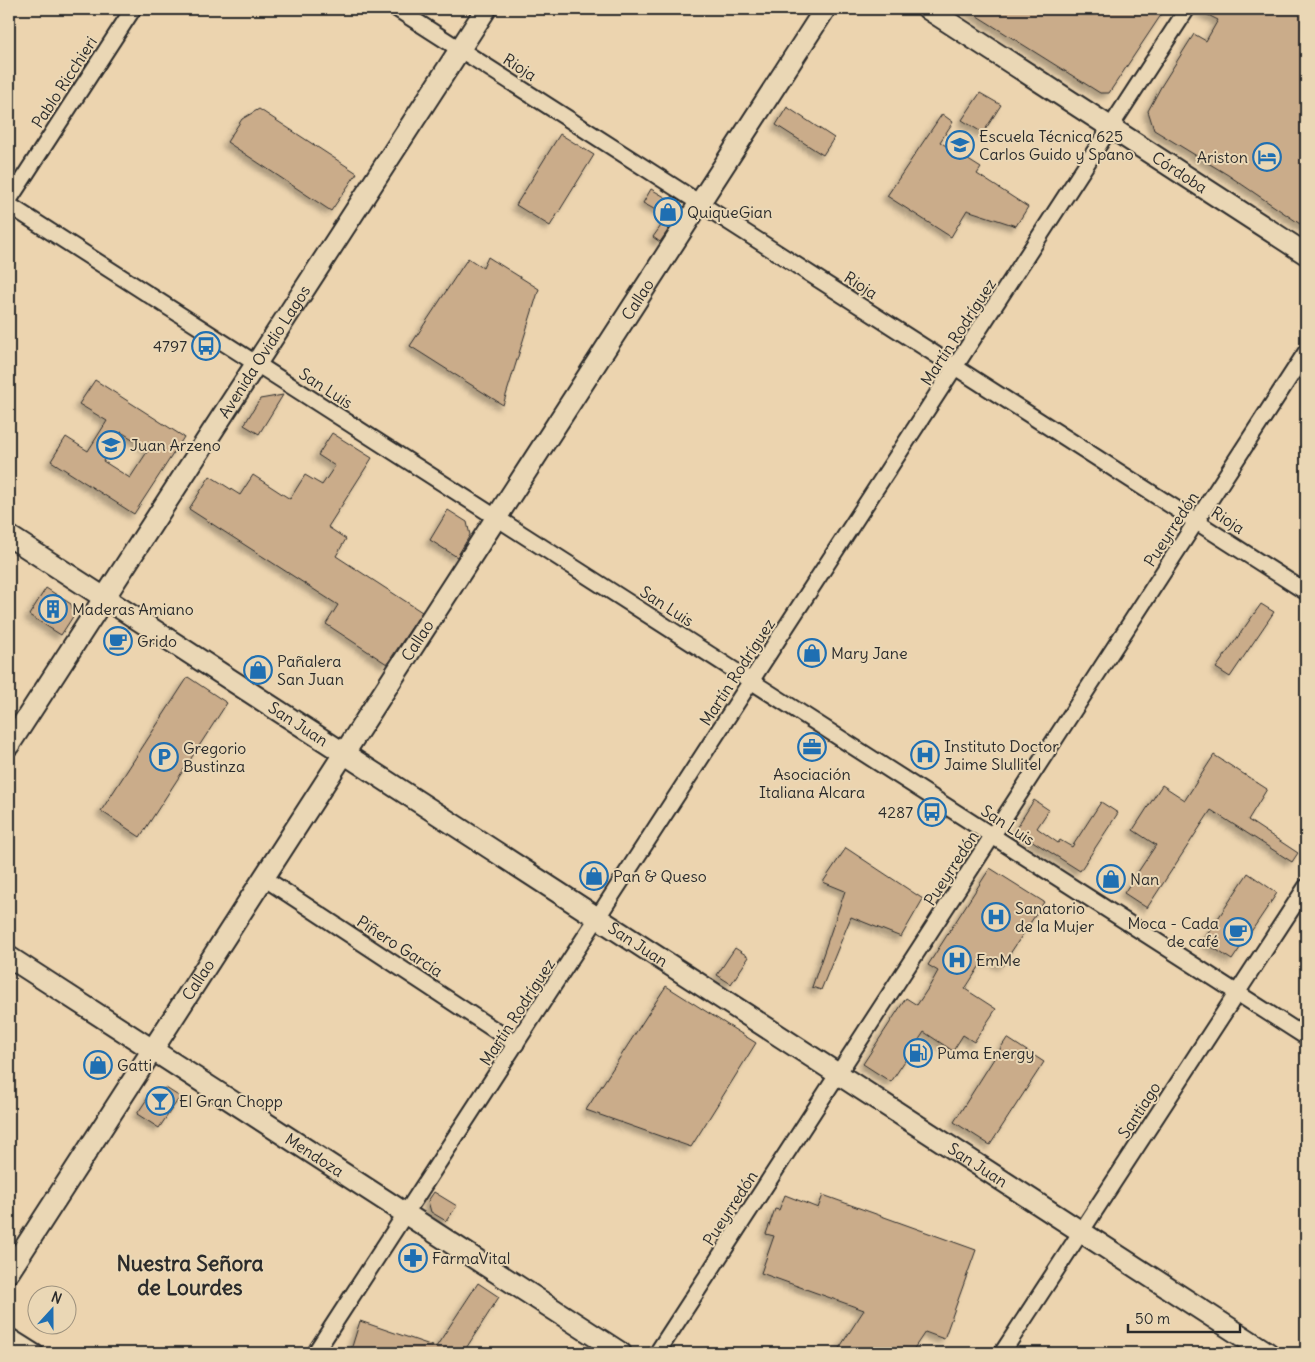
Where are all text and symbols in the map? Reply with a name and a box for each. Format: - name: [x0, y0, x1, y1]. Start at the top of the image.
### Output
- street label: Pablo Ricchieri: [27, 33, 101, 131]
- street label: Rioja: [500, 49, 540, 85]
- place label: Escuela Técnica 625 Carlos Guido y Spano: [979, 126, 1134, 164]
- school or university icon: Escuela Técnica 625 Carlos Guido y Spano: [945, 130, 975, 160]
- hotel icon: Ariston: [1252, 142, 1282, 172]
- street label: Córdoba: [1148, 147, 1211, 197]
- place label: Ariston: [1197, 147, 1248, 167]
- shop icon: QuiqueGian: [653, 197, 683, 227]
- place label: QuiqueGian: [687, 202, 772, 222]
- street label: Rioja: [841, 267, 881, 303]
- street label: Martín Rodríguez: [916, 274, 1000, 389]
- street label: Callao: [617, 275, 658, 324]
- street label: Avenida Ovidio Lagos: [214, 281, 314, 422]
- bus stop icon: 4797: [191, 331, 221, 361]
- place label: 4797: [153, 336, 187, 356]
- street label: San Luis: [295, 363, 357, 413]
- school or university icon: Juan Arzeno: [96, 430, 126, 460]
- place label: Juan Arzeno: [130, 435, 221, 455]
- street label: Pueyrredón: [1139, 488, 1203, 570]
- street label: Rioja: [1208, 502, 1248, 538]
- street label: San Luis: [636, 581, 698, 631]
- building icon: Maderas Amiano: [38, 594, 68, 624]
- place label: Maderas Amiano: [72, 599, 194, 619]
- street label: Martín Rodríguez: [695, 614, 779, 729]
- street label: Callao: [397, 616, 438, 665]
- cafe icon: Grido: [103, 626, 133, 656]
- place label: Grido: [137, 631, 177, 651]
- shop icon: Mary Jane: [797, 638, 827, 668]
- place label: Mary Jane: [831, 643, 908, 663]
- place label: Pañalera San Juan: [277, 651, 344, 689]
- shop icon: Pañalera San Juan: [243, 655, 273, 685]
- street label: San Juan: [265, 697, 332, 750]
- office icon: Asociación Italiana Alcara: [797, 732, 827, 762]
- place label: Instituto Doctor Jaime Slullitel: [944, 736, 1059, 774]
- place label: Gregorio Bustinza: [183, 738, 246, 776]
- hospital icon: Instituto Doctor Jaime Slullitel: [910, 740, 940, 770]
- parking icon: Gregorio Bustinza: [149, 742, 179, 772]
- place label: Asociación Italiana Alcara: [759, 764, 865, 802]
- bus stop icon: 4287: [917, 797, 947, 827]
- street label: San Luis: [977, 800, 1039, 850]
- place label: 4287: [878, 802, 913, 822]
- street label: Pueyrredón: [919, 827, 983, 909]
- shop icon: Pan & Queso: [579, 861, 609, 891]
- shop icon: Nan: [1096, 864, 1126, 894]
- place label: Pan & Queso: [613, 866, 707, 886]
- place label: Nan: [1130, 869, 1159, 889]
- place label: Sanatorio de la Mujer: [1015, 898, 1095, 936]
- hospital icon: Sanatorio de la Mujer: [981, 902, 1011, 932]
- street label: Piñero García: [353, 911, 447, 981]
- place label: Moca - Cada de café: [1128, 913, 1219, 951]
- cafe icon: Moca - Cada de café: [1223, 917, 1253, 947]
- street label: San Juan: [605, 918, 672, 971]
- hospital icon: EmMe: [942, 945, 972, 975]
- place label: EmMe: [976, 950, 1021, 970]
- street label: Martín Rodríguez: [475, 954, 559, 1069]
- street label: Callao: [177, 955, 218, 1004]
- fuel station icon: Puma Energy: [903, 1038, 933, 1068]
- place label: Puma Energy: [937, 1043, 1035, 1063]
- shop icon: Gatti: [83, 1050, 113, 1080]
- place label: Gatti: [117, 1055, 152, 1075]
- street label: Santiago: [1113, 1078, 1165, 1142]
- bar icon: El Gran Chopp: [145, 1086, 175, 1116]
- place label: El Gran Chopp: [179, 1091, 283, 1111]
- street label: Mendoza: [282, 1128, 348, 1181]
- street label: San Juan: [944, 1138, 1011, 1191]
- street label: Pueyrredón: [698, 1167, 762, 1249]
- pharmacy icon: FarmaVital: [398, 1243, 428, 1273]
- place label: FarmaVital: [432, 1248, 510, 1268]
- district label: Nuestra Señora de Lourdes: [116, 1250, 264, 1301]
- north arrow: [28, 1284, 78, 1334]
- text: N: [49, 1288, 64, 1308]
- scale bar: [1128, 1302, 1240, 1334]
- text: 50 m: [1135, 1309, 1170, 1328]

